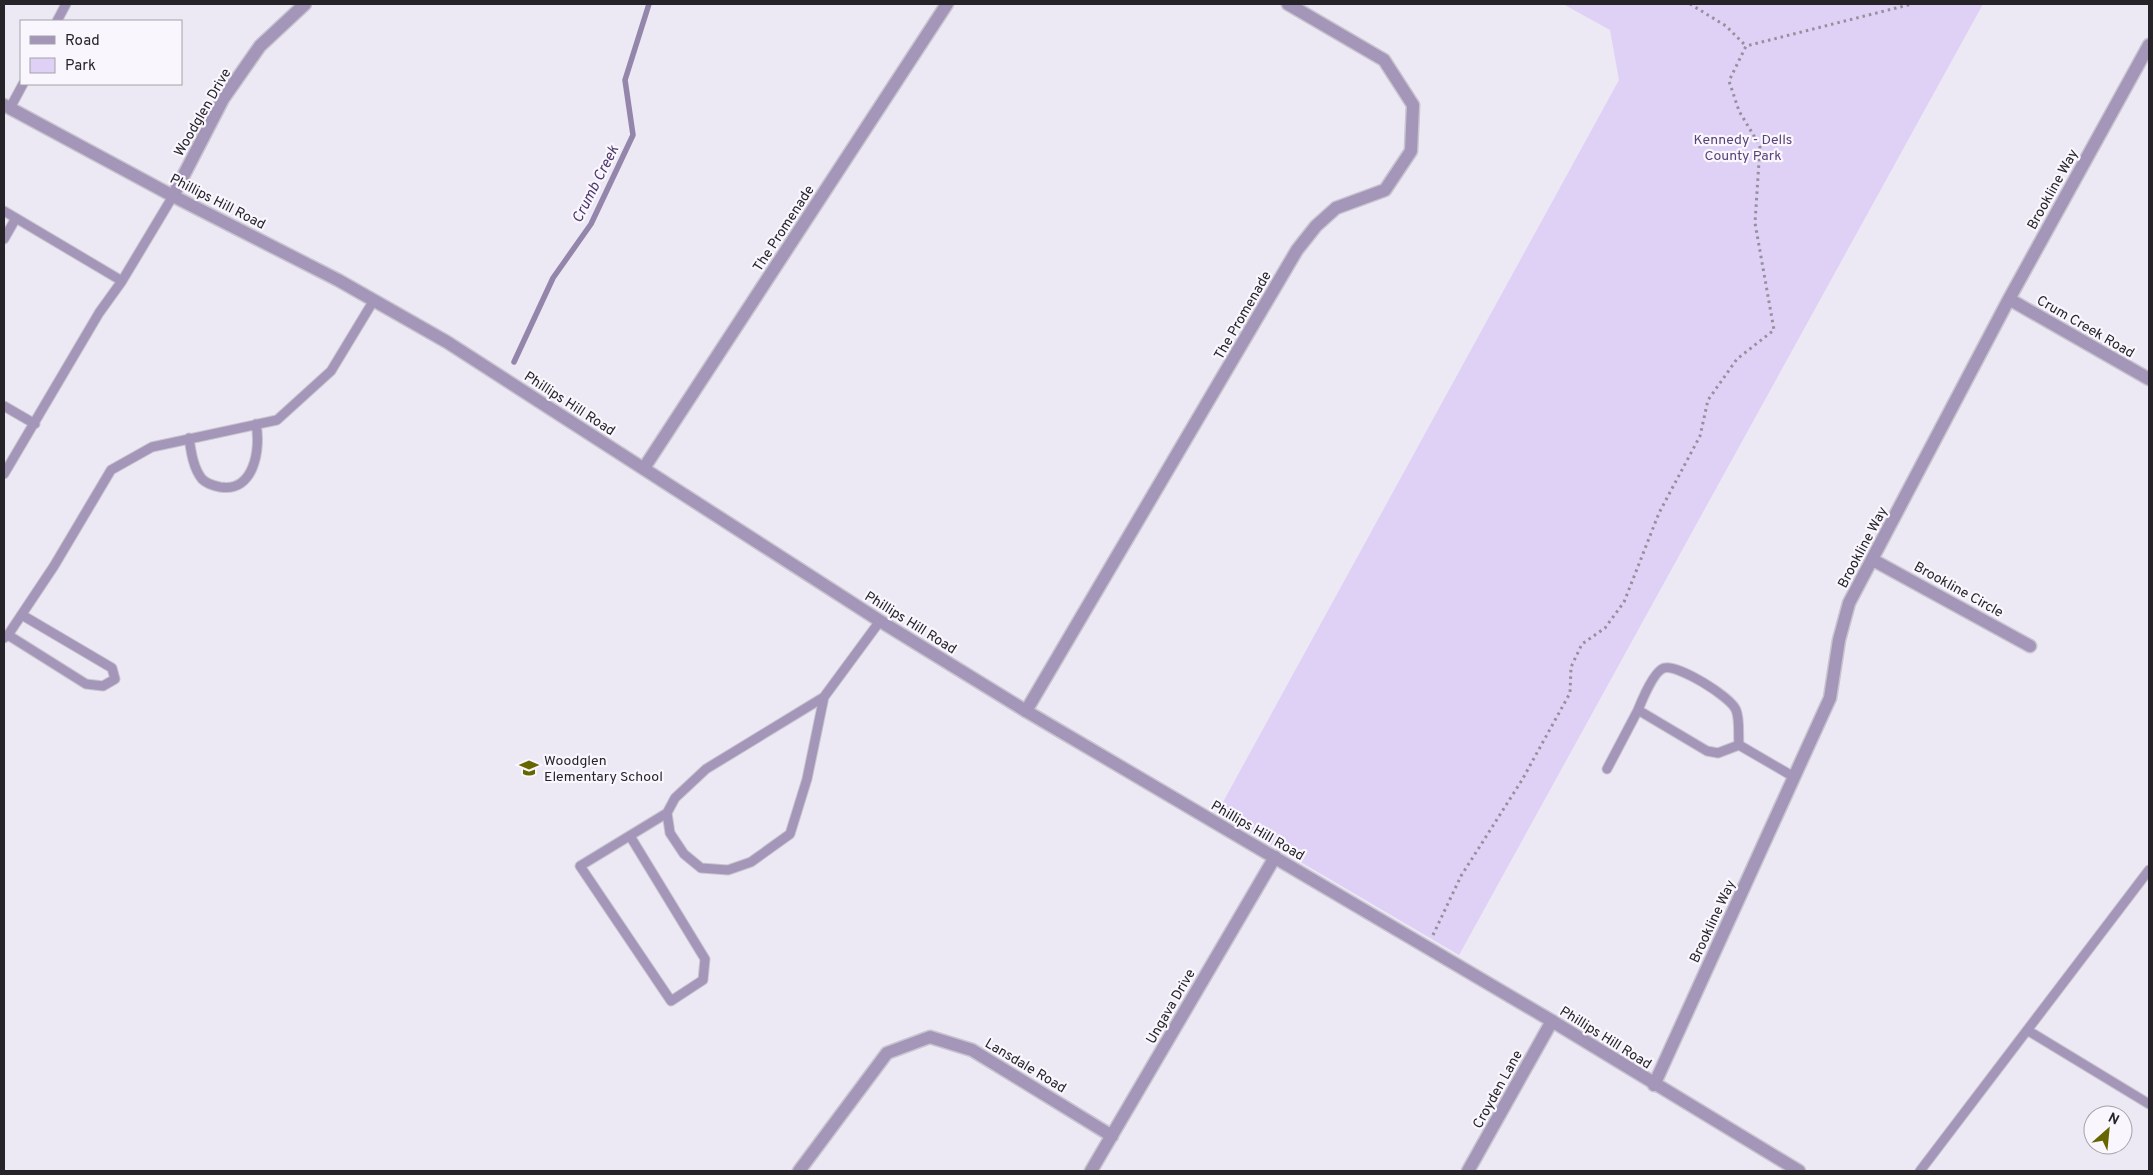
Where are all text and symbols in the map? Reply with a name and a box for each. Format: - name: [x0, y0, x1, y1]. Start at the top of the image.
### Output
- legend: [20, 20, 182, 85]
- text: Road: [65, 32, 100, 51]
- text: Park: [65, 57, 96, 76]
- street label: Woodglen Drive: [171, 66, 235, 160]
- park label: Kennedy - Dells County Park: [1694, 132, 1792, 165]
- water label: Crumb Creek: [569, 142, 624, 227]
- street label: Brookline Way: [2024, 146, 2082, 233]
- street label: Phillips Hill Road: [167, 171, 268, 234]
- street label: The Promenade: [750, 183, 818, 275]
- street label: The Promenade: [1211, 268, 1276, 363]
- street label: Crum Creek Road: [2033, 292, 2137, 362]
- street label: Phillips Hill Road: [520, 368, 618, 440]
- street label: Brookline Way: [1835, 504, 1892, 591]
- street label: Brookline Circle: [1911, 559, 2006, 622]
- street label: Phillips Hill Road: [861, 588, 959, 658]
- place label: Woodglen Elementary School: [544, 753, 663, 786]
- school or university icon: Woodglen Elementary School: [518, 757, 540, 779]
- street label: Phillips Hill Road: [1207, 798, 1307, 865]
- street label: Brookline Way: [1687, 877, 1740, 966]
- street label: Ungava Drive: [1143, 966, 1200, 1047]
- street label: Phillips Hill Road: [1556, 1003, 1654, 1073]
- street label: Lansdale Road: [982, 1035, 1069, 1097]
- street label: Croyden Lane: [1470, 1048, 1527, 1132]
- north arrow: [2083, 1105, 2133, 1155]
- text: N: [2105, 1110, 2122, 1130]

